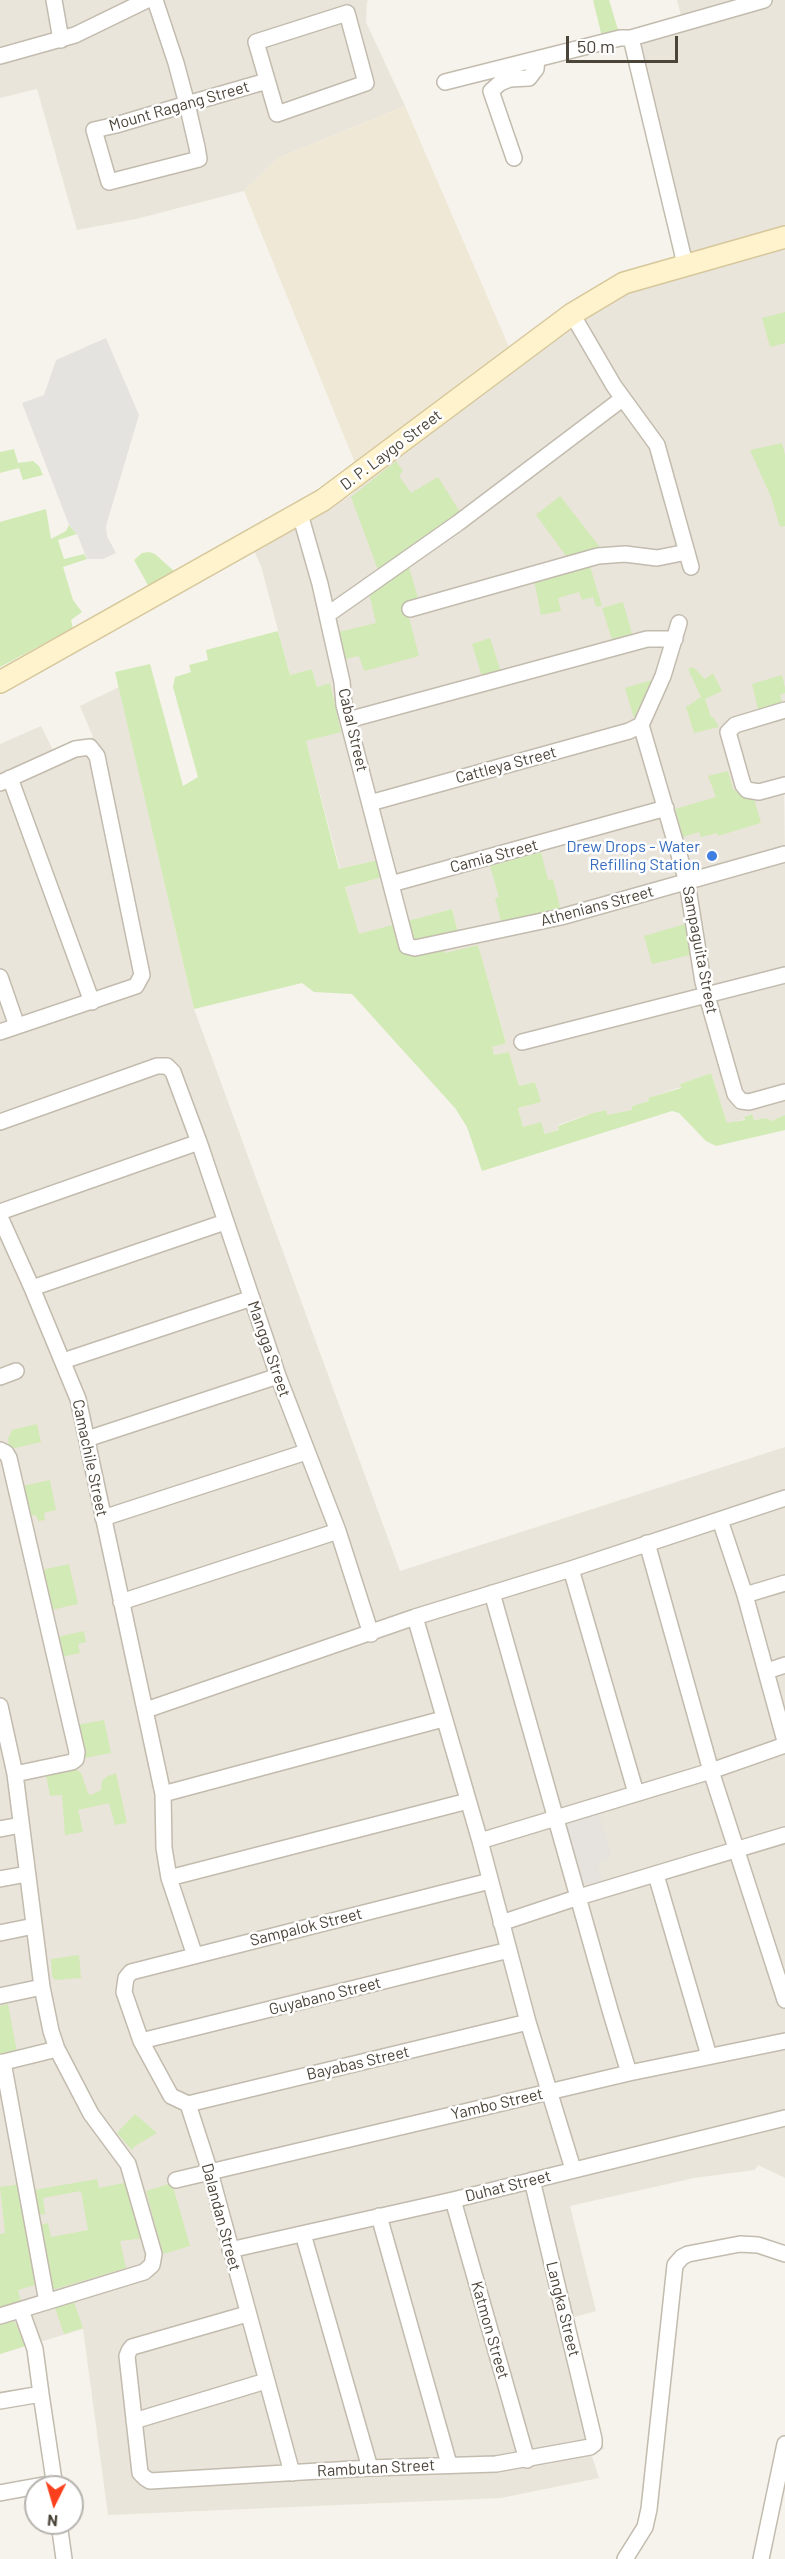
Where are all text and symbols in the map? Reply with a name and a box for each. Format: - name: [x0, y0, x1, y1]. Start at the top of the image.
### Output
- scale bar: [569, 24, 682, 62]
- text: 50 m: [577, 35, 615, 57]
- street label: Mount Ragang Street: [107, 77, 251, 135]
- street label: D. P. Laygo Street: [336, 406, 446, 494]
- street label: Cabal Street: [334, 686, 372, 774]
- street label: Cattleya Street: [453, 742, 559, 788]
- street label: Camia Street: [448, 835, 540, 877]
- place label: Drew Drops - Water Refilling Station: [566, 837, 700, 875]
- marker: Drew Drops - Water Refilling Station: [705, 849, 719, 863]
- street label: Athenians Street: [538, 882, 656, 930]
- street label: Sampaguita Street: [678, 884, 722, 1016]
- street label: Mangga Street: [244, 1298, 294, 1400]
- street label: Camachile Street: [68, 1398, 112, 1518]
- street label: Sampalok Street: [248, 1904, 364, 1950]
- street label: Guyabano Street: [267, 1973, 383, 2019]
- street label: Bayabas Street: [305, 2042, 411, 2084]
- street label: Yambo Street: [449, 2084, 545, 2124]
- street label: Dalandan Street: [197, 2161, 245, 2273]
- street label: Duhat Street: [463, 2166, 553, 2206]
- street label: Langka Street: [542, 2259, 584, 2359]
- street label: Katmon Street: [467, 2279, 513, 2381]
- street label: Rambutan Street: [317, 2455, 435, 2481]
- north arrow: [24, 2475, 84, 2535]
- text: N: [46, 2512, 59, 2531]

